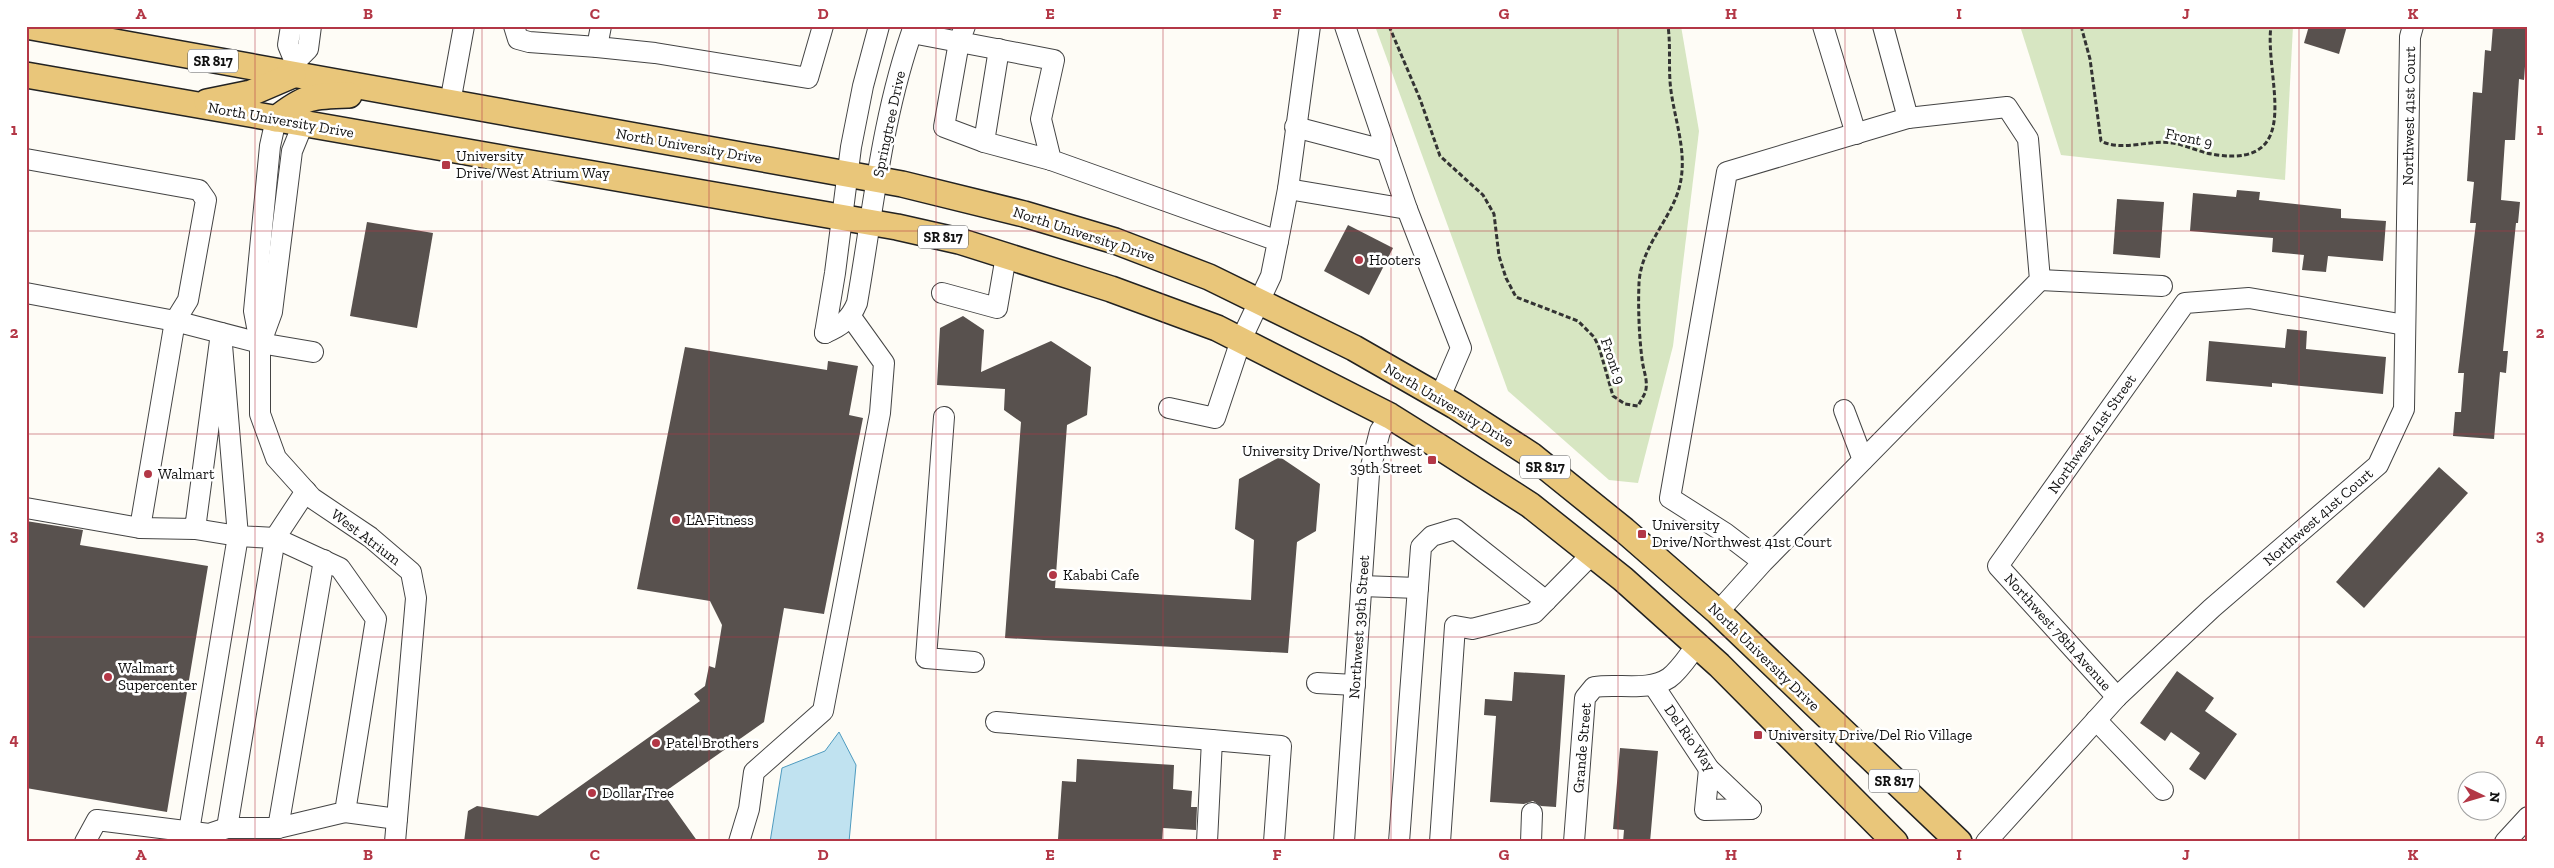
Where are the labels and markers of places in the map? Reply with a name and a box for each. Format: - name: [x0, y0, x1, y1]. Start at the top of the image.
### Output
- place label: University Drive/West Atrium Way: [456, 147, 610, 182]
- marker: University Drive/West Atrium Way: [440, 159, 452, 171]
- place label: Hooters: [1369, 251, 1421, 269]
- marker: Hooters: [1353, 254, 1365, 266]
- place label: University Drive/Northwest 39th Street: [1242, 442, 1422, 477]
- marker: University Drive/Northwest 39th Street: [1426, 454, 1438, 466]
- place label: Walmart: [158, 465, 215, 483]
- marker: Walmart: [142, 468, 154, 480]
- place label: LA Fitness: [686, 511, 754, 529]
- marker: LA Fitness: [670, 514, 682, 526]
- place label: University Drive/Northwest 41st Court: [1652, 516, 1832, 551]
- marker: University Drive/Northwest 41st Court: [1636, 528, 1648, 540]
- place label: Kababi Cafe: [1063, 566, 1139, 584]
- marker: Kababi Cafe: [1047, 569, 1059, 581]
- place label: Walmart Supercenter: [118, 659, 198, 694]
- marker: Walmart Supercenter: [102, 671, 114, 683]
- place label: University Drive/Del Rio Village: [1768, 726, 1972, 744]
- marker: University Drive/Del Rio Village: [1752, 729, 1764, 741]
- place label: Patel Brothers: [666, 734, 759, 752]
- marker: Patel Brothers: [650, 737, 662, 749]
- place label: Dollar Tree: [602, 784, 674, 802]
- marker: Dollar Tree: [586, 787, 598, 799]

